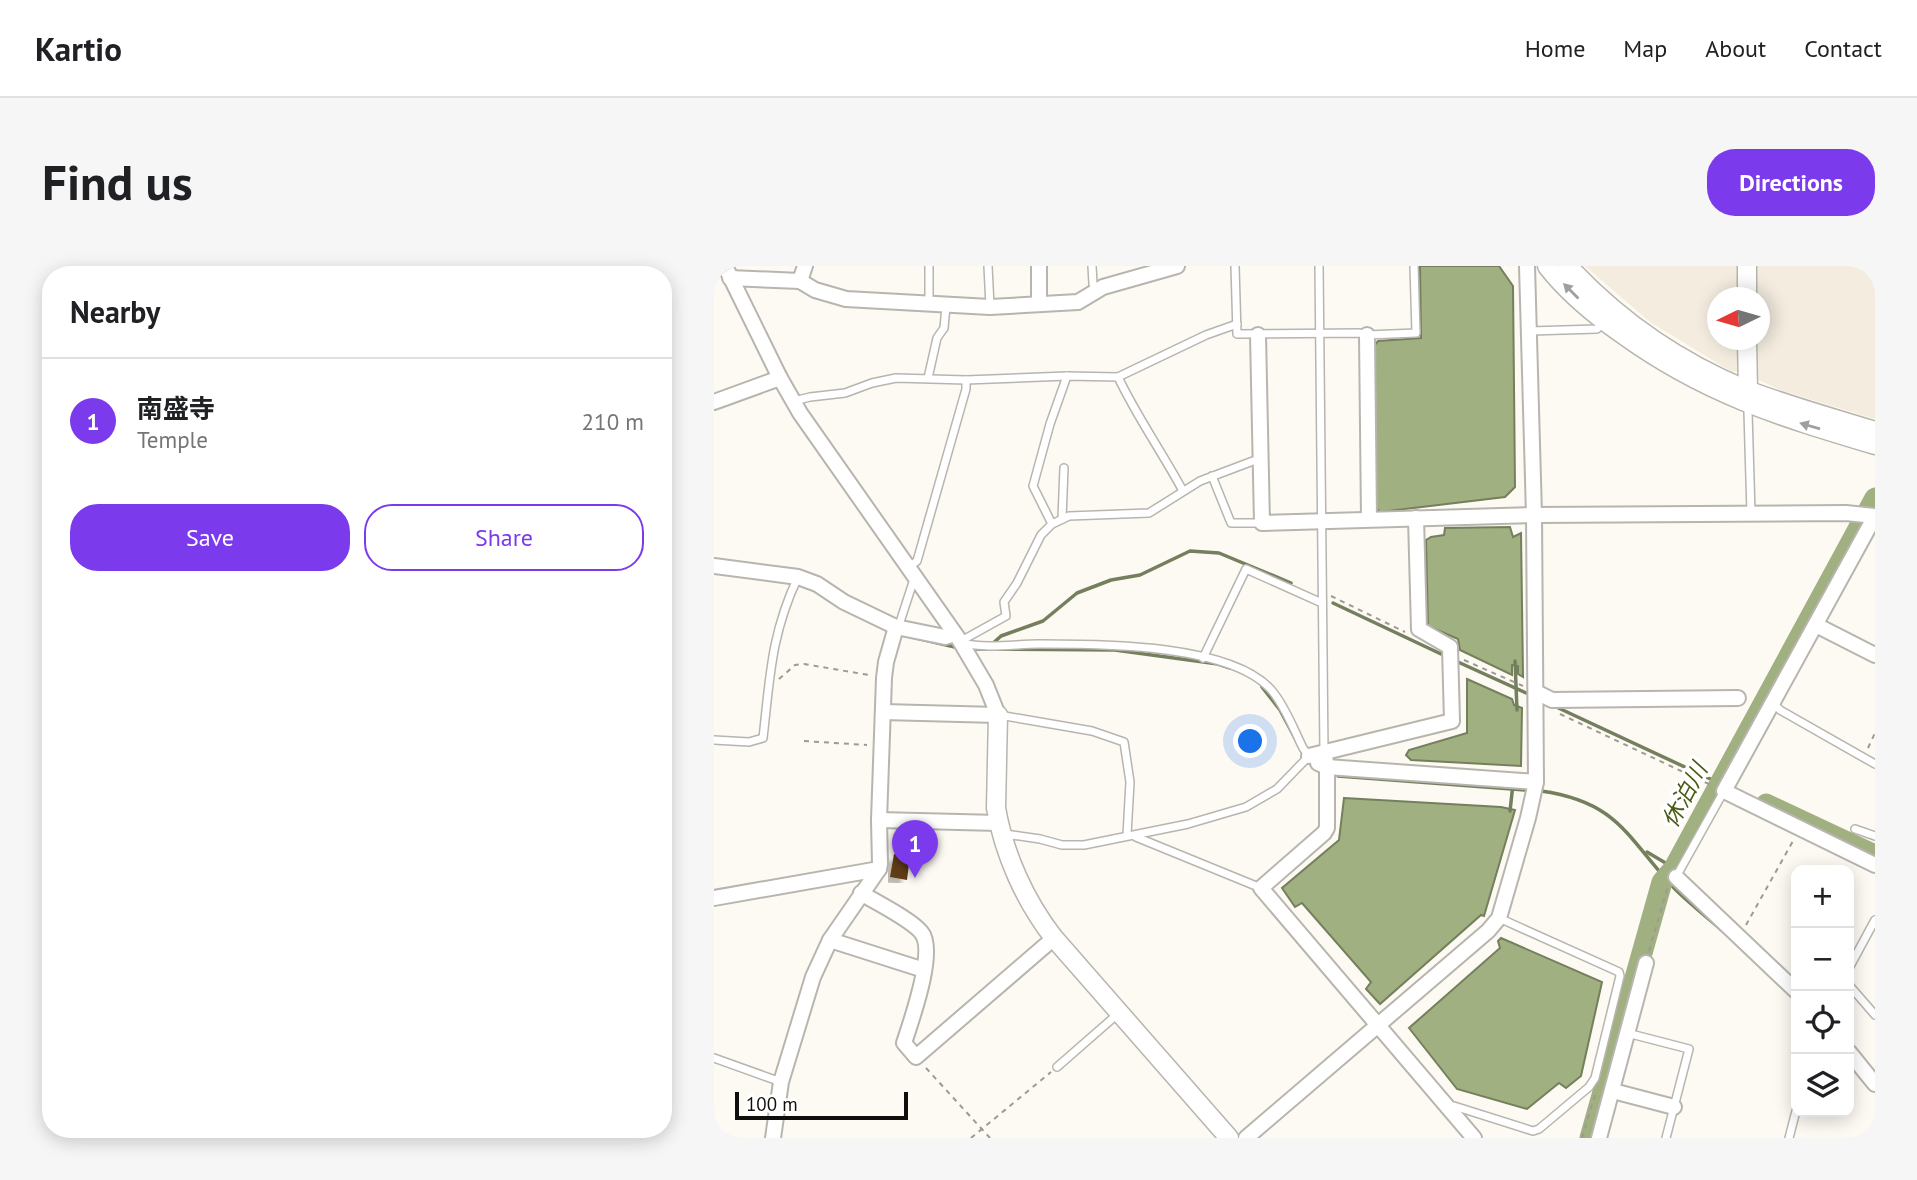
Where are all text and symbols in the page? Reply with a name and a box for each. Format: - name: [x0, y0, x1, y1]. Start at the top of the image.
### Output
- text: Kartio: [35, 27, 122, 70]
- text: Home: [1525, 33, 1585, 64]
- text: Map: [1623, 33, 1667, 64]
- text: About: [1705, 33, 1766, 64]
- text: Contact: [1804, 33, 1882, 64]
- button: Directions: [1707, 149, 1875, 216]
- text: Find us: [42, 150, 193, 214]
- one-way arrow: [1563, 283, 1580, 300]
- north arrow: [1707, 287, 1770, 350]
- text: Nearby: [70, 292, 160, 331]
- text: 南盛寺: [137, 392, 215, 425]
- text: 1: [86, 407, 100, 436]
- text: 210 m: [582, 407, 644, 436]
- one-way arrow: [1799, 420, 1820, 430]
- text: Temple: [137, 425, 208, 454]
- button: Save: [70, 504, 350, 571]
- button: Share: [364, 504, 644, 571]
- your location: [1233, 724, 1267, 758]
- water label: 休泊川: [1655, 755, 1714, 832]
- pin: 1: [892, 820, 938, 878]
- map controls: [1791, 865, 1854, 1117]
- button: +: [1791, 865, 1854, 928]
- button: −: [1791, 928, 1854, 991]
- button: locate: [1791, 991, 1854, 1054]
- button: layers: [1791, 1054, 1854, 1117]
- scale bar: [735, 1089, 908, 1121]
- text: 100 m: [746, 1092, 798, 1116]

